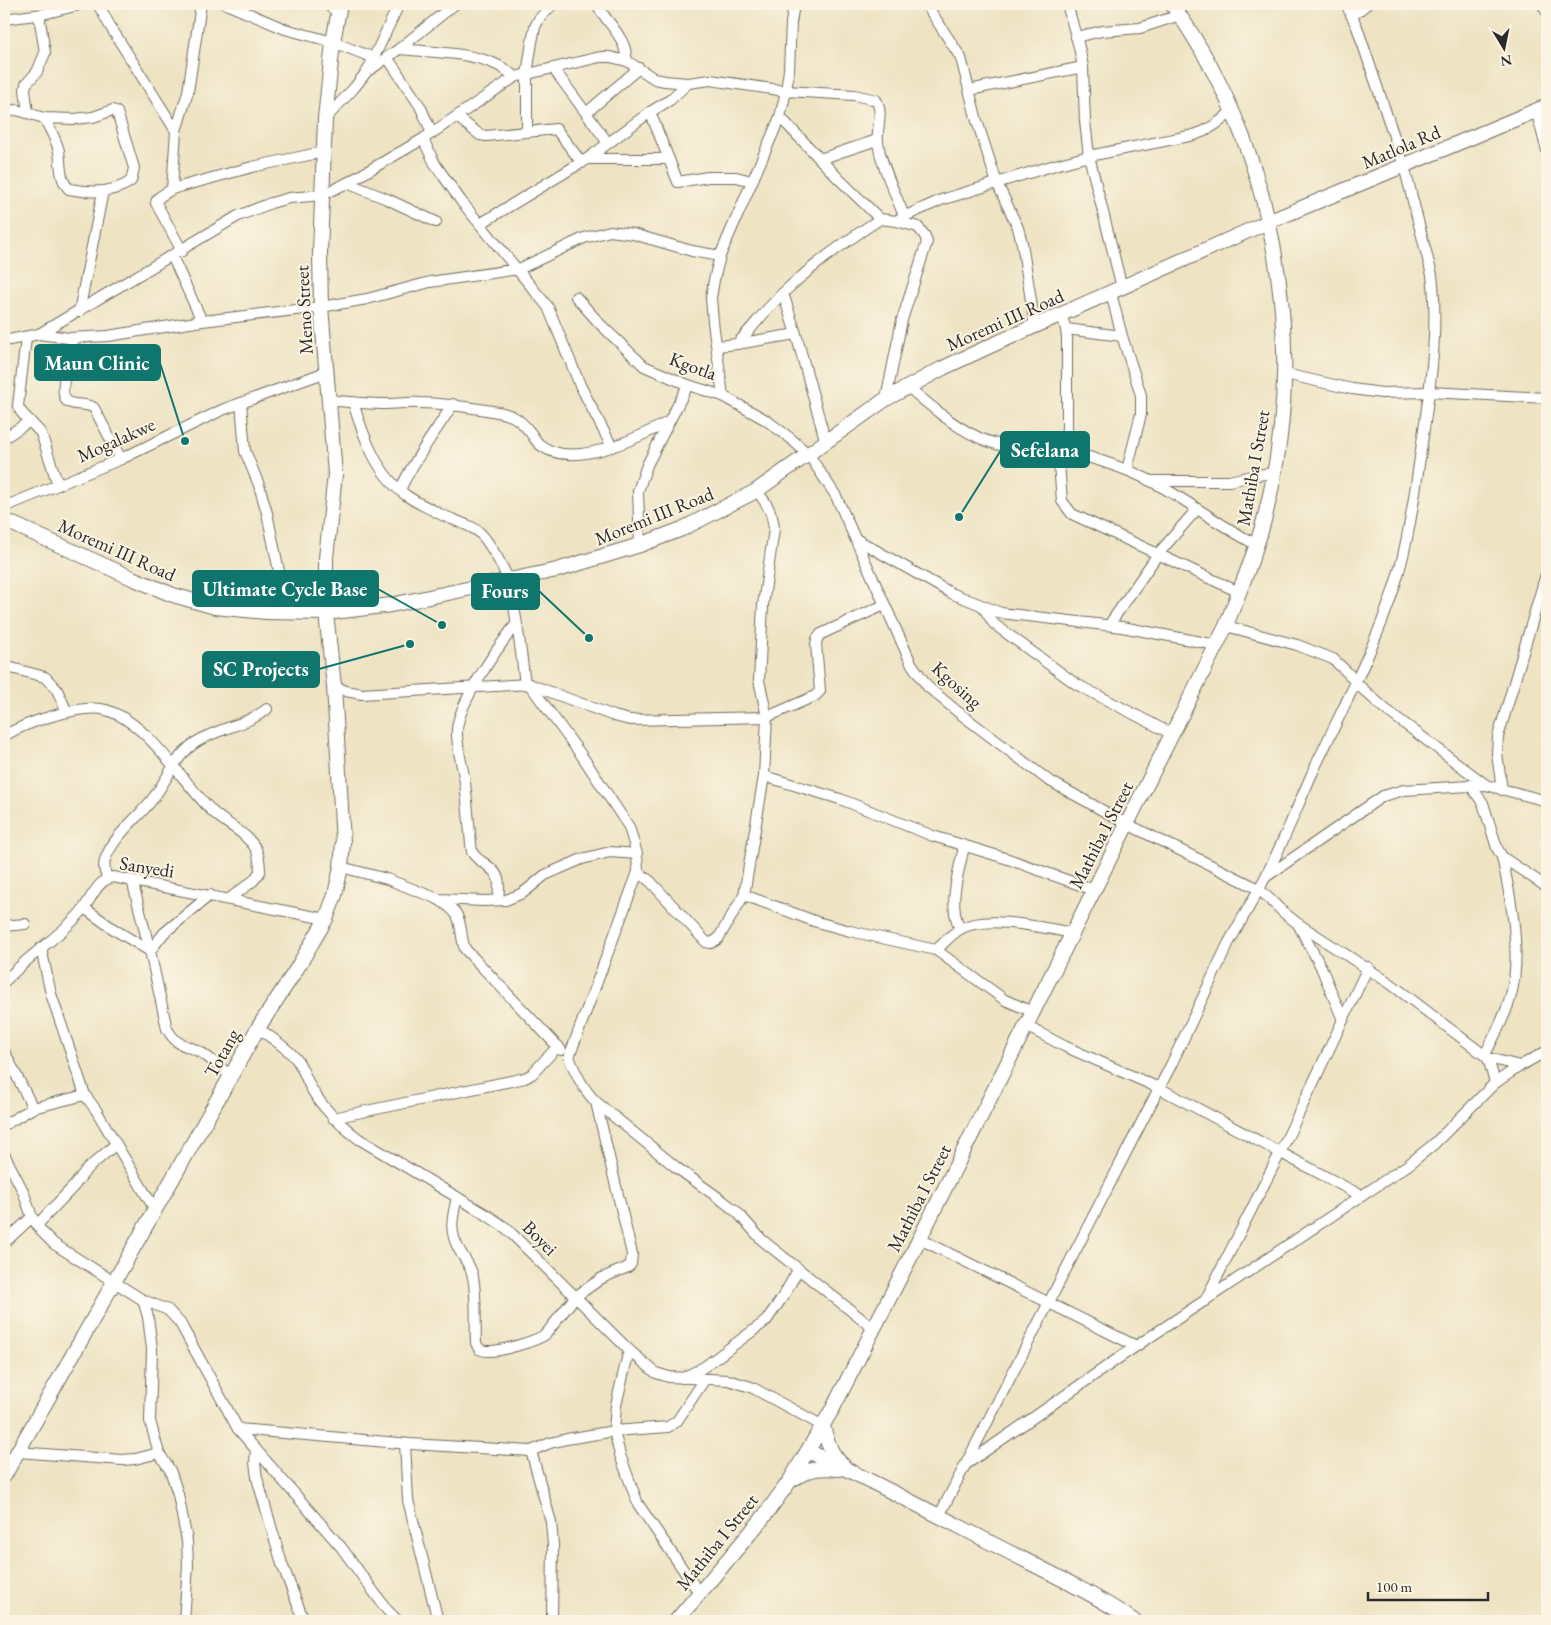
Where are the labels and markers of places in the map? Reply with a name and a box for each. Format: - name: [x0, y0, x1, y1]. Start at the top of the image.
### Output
- callout: Maun Clinic: [35, 345, 160, 380]
- callout: Sefelana: [1001, 432, 1089, 467]
- callout: Ultimate Cycle Base: [193, 571, 378, 606]
- callout: Fours: [472, 574, 539, 609]
- callout: SC Projects: [203, 652, 319, 687]

